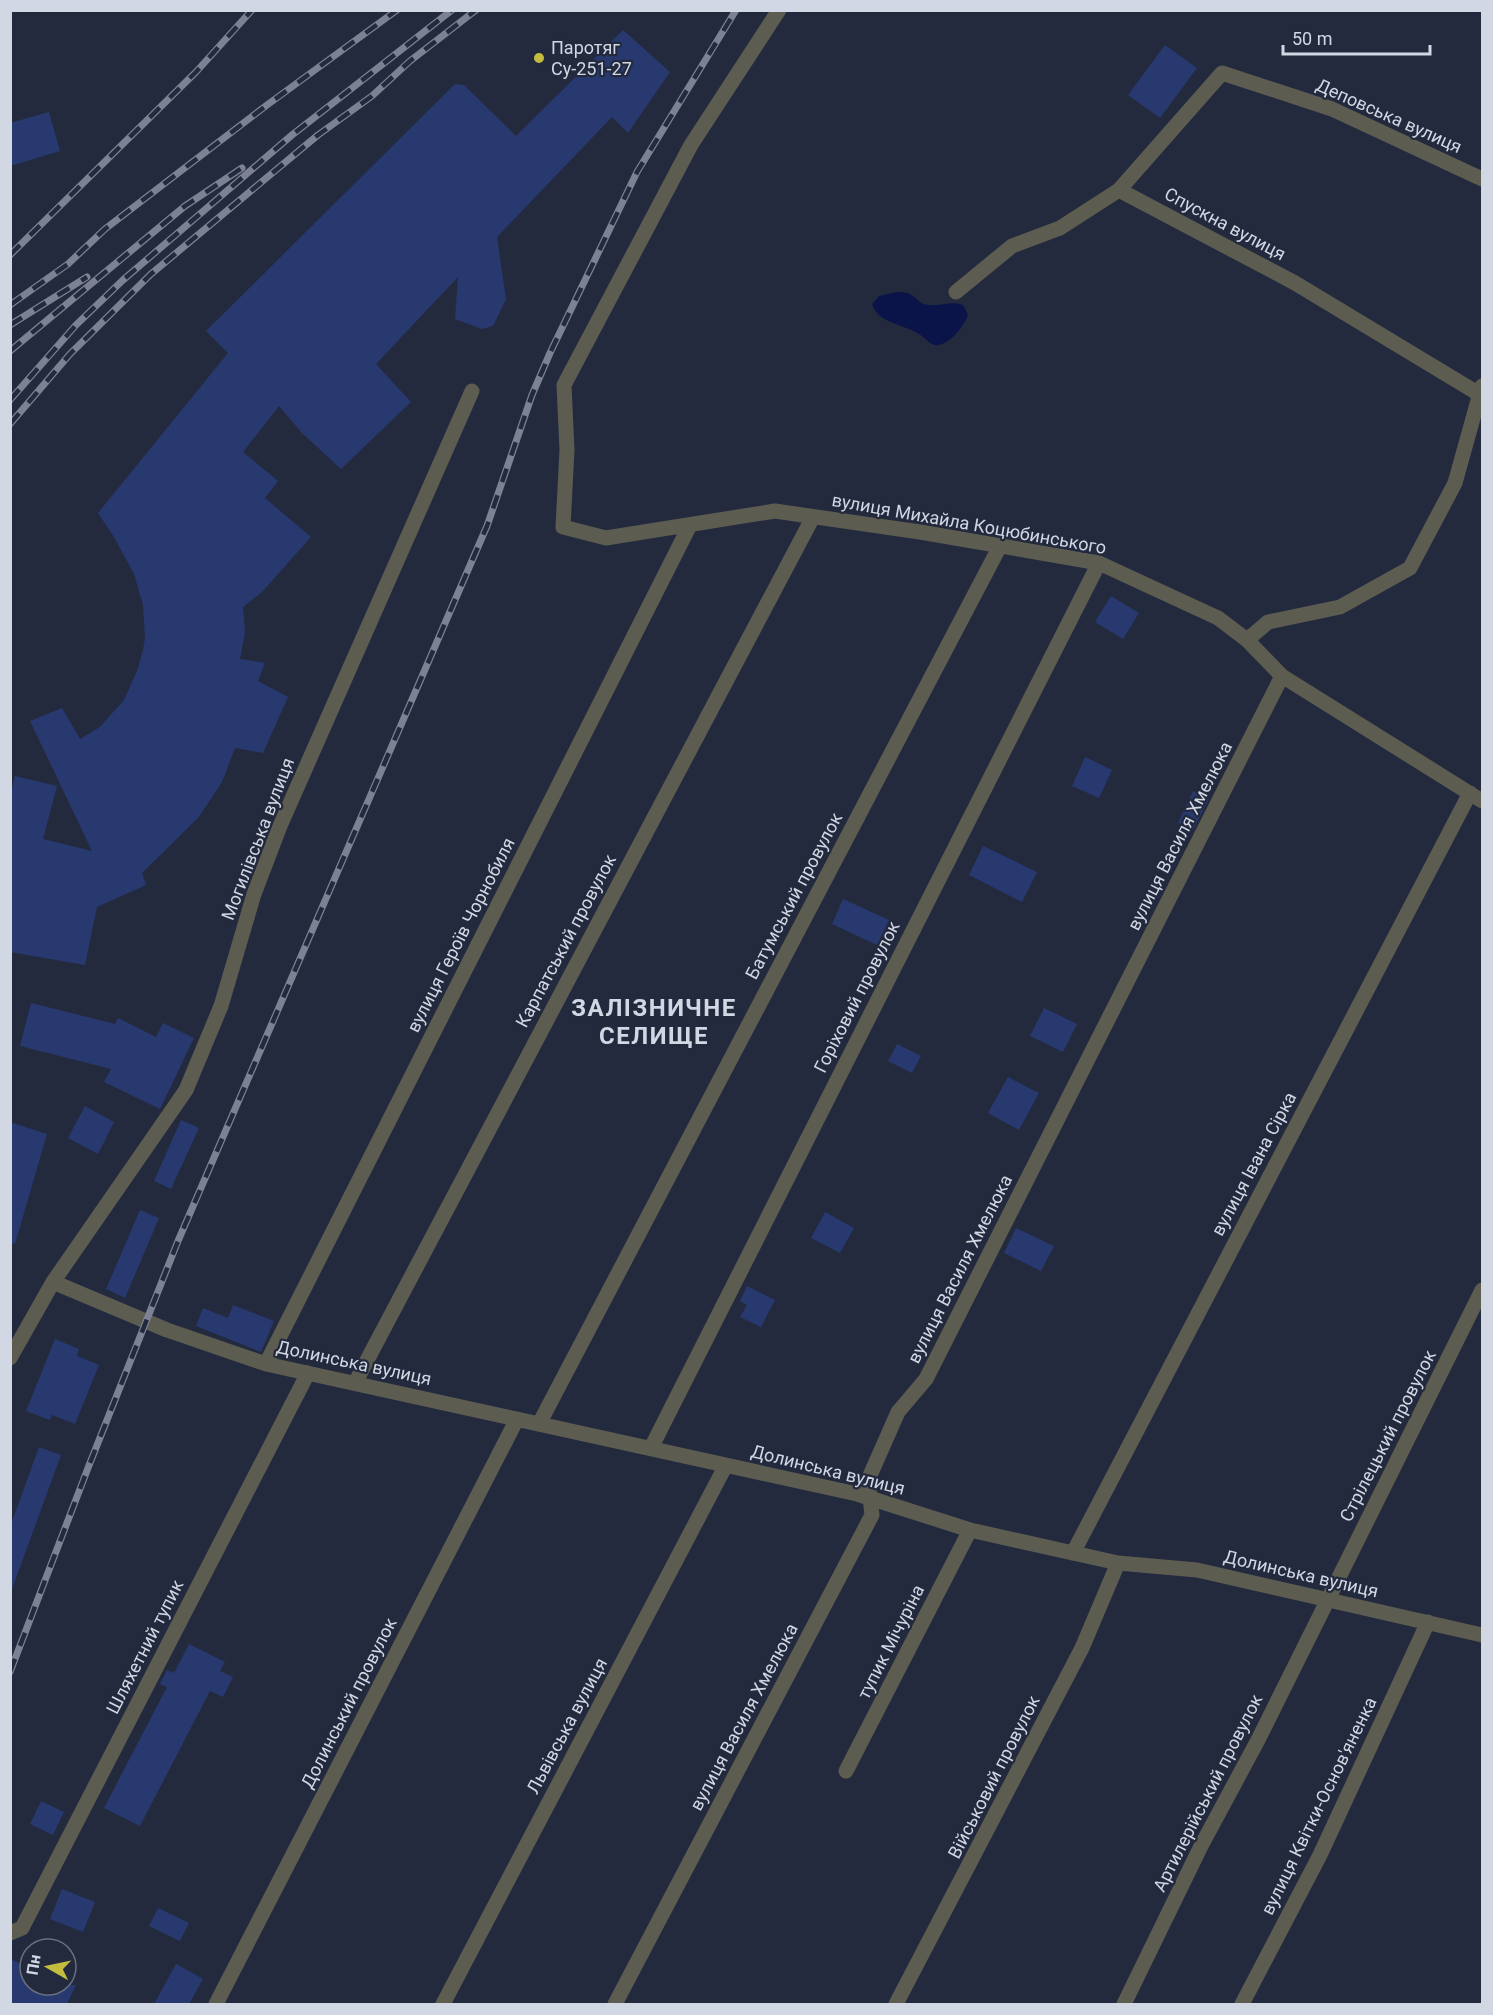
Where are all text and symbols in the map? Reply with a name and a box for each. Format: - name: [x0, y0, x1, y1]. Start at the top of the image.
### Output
- scale bar: [1283, 18, 1430, 56]
- text: 50 m: [1292, 28, 1332, 49]
- place label: Паротяг Су-251-27: [551, 37, 632, 79]
- marker: Паротяг Су-251-27: [532, 51, 546, 65]
- street label: Деповська вулиця: [1313, 74, 1465, 157]
- street label: Спускна вулиця: [1161, 183, 1289, 264]
- street label: вулиця Михайла Коцюбинського: [830, 489, 1108, 558]
- street label: вулиця Василя Хмелюка: [1123, 738, 1236, 933]
- street label: Могилівська вулиця: [217, 755, 298, 923]
- street label: Батумський провулок: [741, 809, 846, 983]
- street label: вулиця Героїв Чорнобиля: [402, 834, 519, 1036]
- street label: Карпатський провулок: [511, 850, 620, 1031]
- street label: Горіховий провулок: [809, 917, 904, 1076]
- district label: ЗАЛІЗНИЧНЕ СЕЛИЩЕ: [571, 994, 737, 1050]
- street label: вулиця Івана Сірка: [1207, 1088, 1300, 1239]
- street label: вулиця Василя Хмелюка: [903, 1171, 1016, 1366]
- street label: Долинська вулиця: [275, 1336, 433, 1389]
- street label: Стрілецький провулок: [1335, 1346, 1440, 1525]
- street label: Долинська вулиця: [749, 1440, 907, 1499]
- street label: Долинська вулиця: [1222, 1546, 1380, 1601]
- street label: Шляхетний тупик: [102, 1576, 188, 1717]
- street label: тупик Мічуріна: [853, 1581, 928, 1702]
- street label: Долинський провулок: [296, 1614, 401, 1792]
- street label: вулиця Василя Хмелюка: [685, 1620, 802, 1814]
- street label: Львівська вулиця: [522, 1654, 611, 1797]
- street label: Артилерійський провулок: [1149, 1690, 1267, 1895]
- street label: Військовий провулок: [943, 1692, 1044, 1862]
- street label: вулиця Квітки-Основ'яненка: [1257, 1693, 1381, 1918]
- north arrow: [18, 1937, 78, 1997]
- text: Пн: [23, 1953, 45, 1976]

